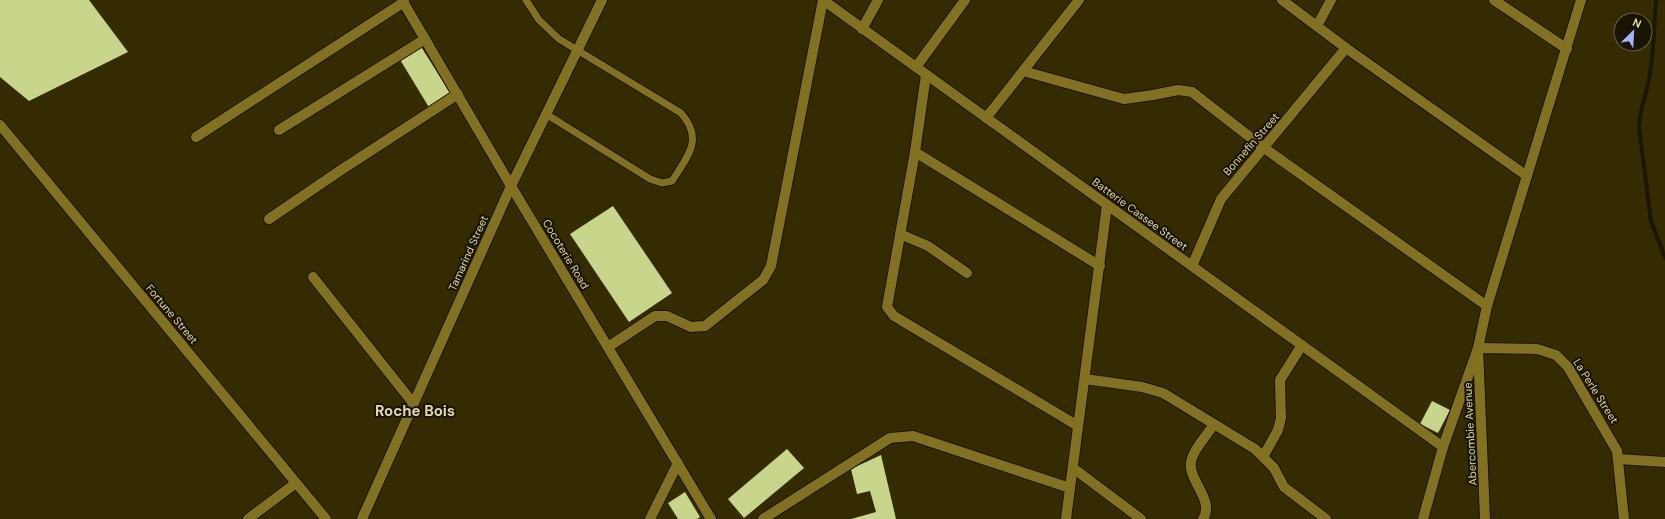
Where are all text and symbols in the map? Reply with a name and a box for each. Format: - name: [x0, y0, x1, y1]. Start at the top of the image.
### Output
- north arrow: [1613, 12, 1653, 52]
- text: N: [1631, 15, 1644, 31]
- street label: Bonnefin Street: [1220, 110, 1282, 178]
- street label: Batterie Cassee Street: [1090, 175, 1190, 253]
- street label: Tamarind Street: [445, 213, 491, 293]
- street label: Cocoterie Road: [540, 217, 592, 292]
- street label: Fortune Street: [143, 281, 201, 347]
- street label: La Perle Street: [1570, 356, 1622, 426]
- street label: Abercombie Avenue: [1460, 382, 1480, 486]
- district label: Roche Bois: [375, 401, 455, 421]

